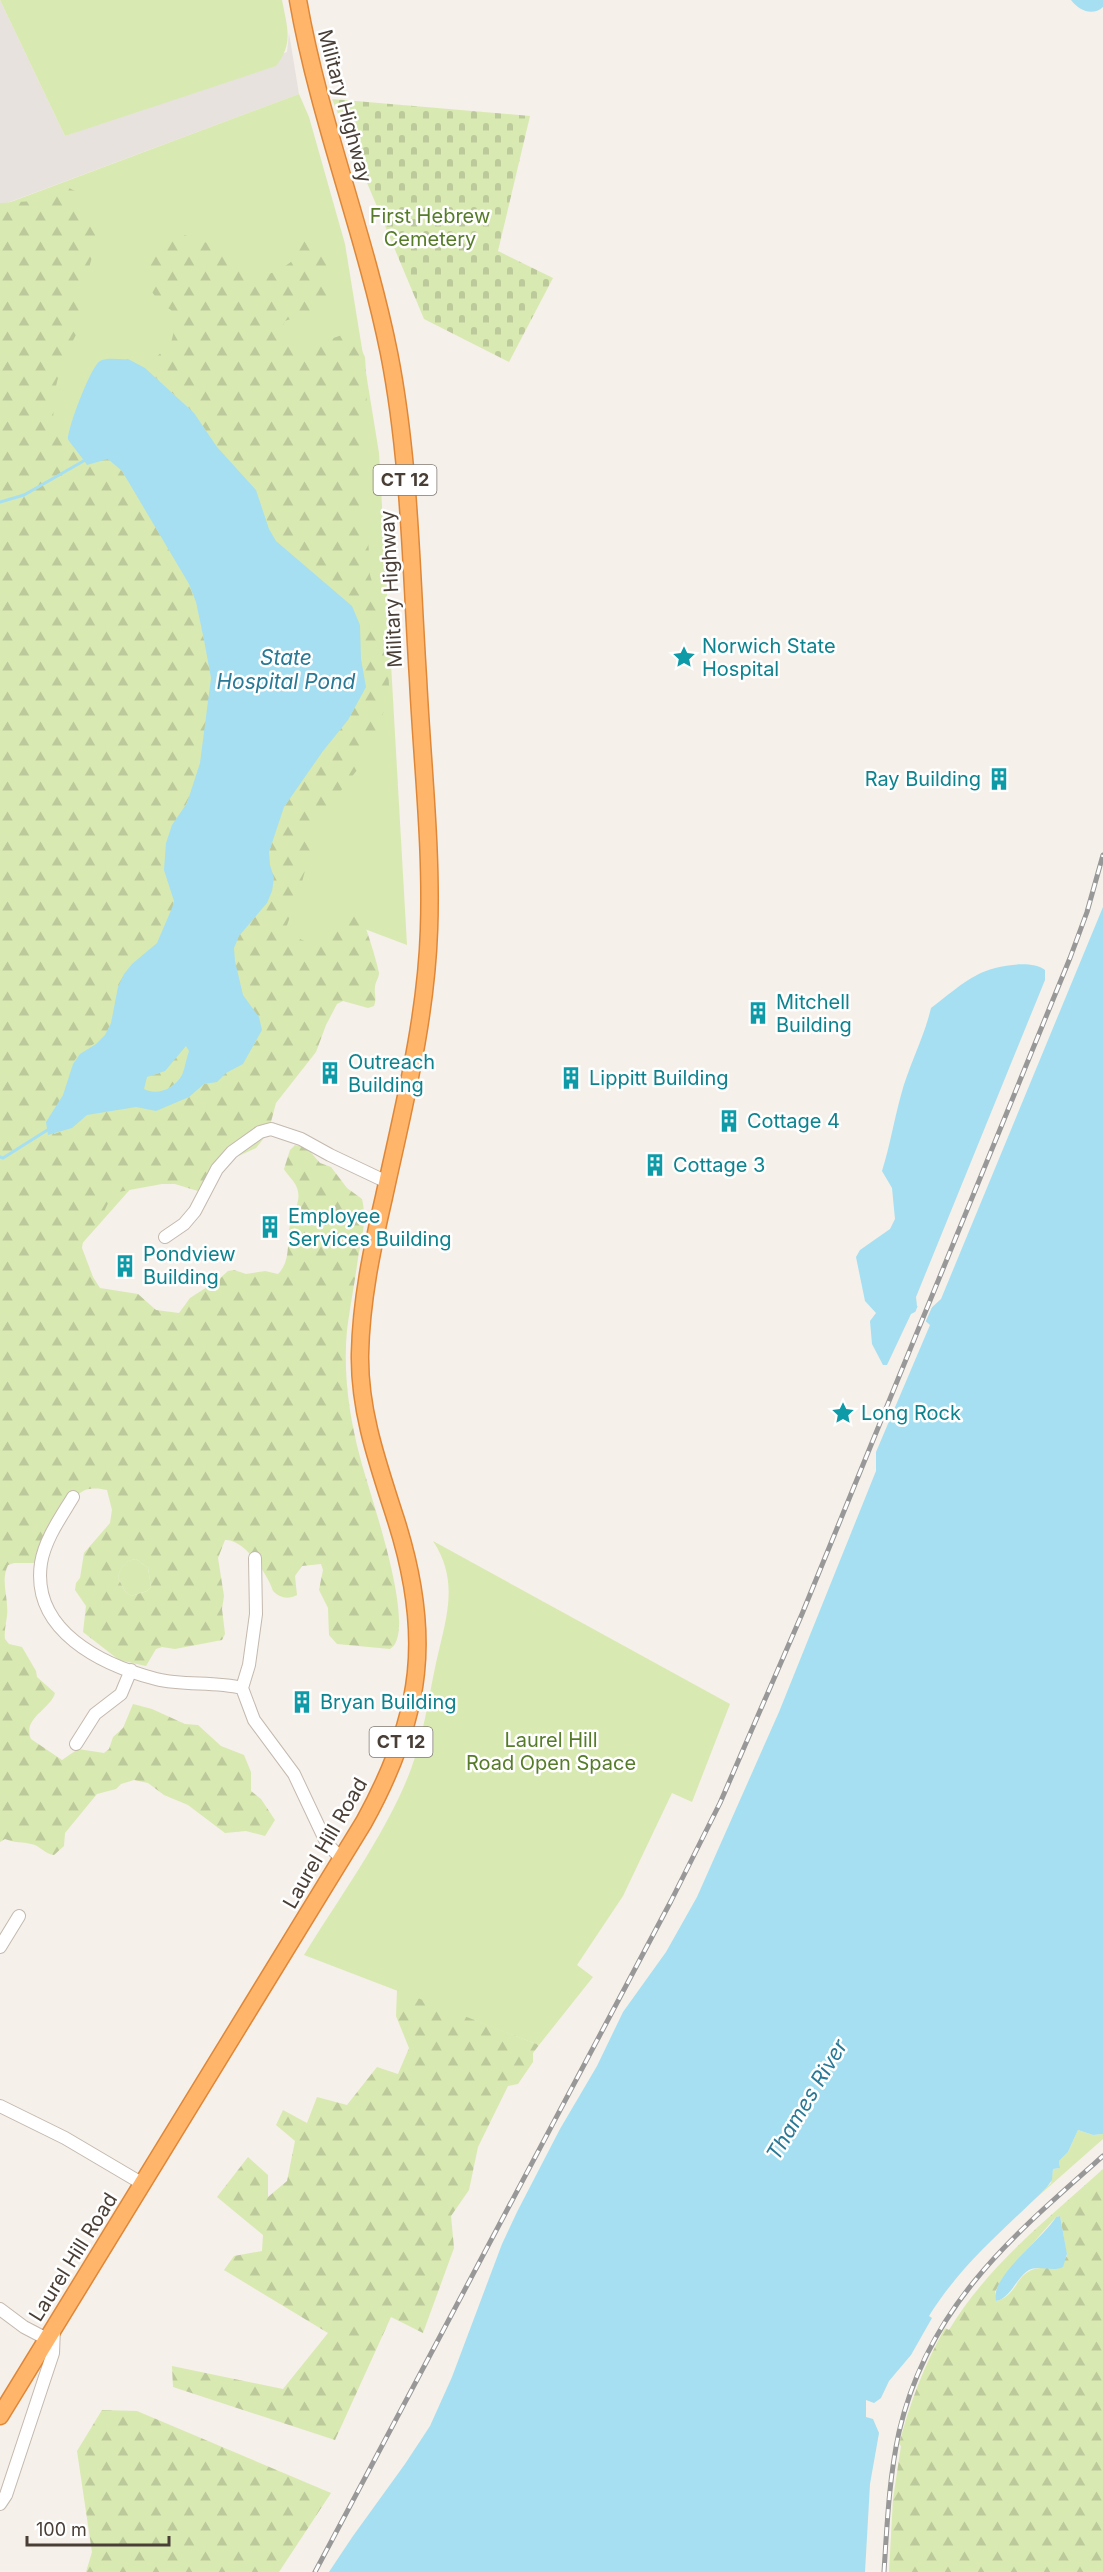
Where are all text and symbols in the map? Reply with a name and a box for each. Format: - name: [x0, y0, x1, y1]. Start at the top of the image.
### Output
- street label: Military Highway: [313, 27, 377, 185]
- park label: First Hebrew Cemetery: [370, 204, 490, 251]
- road number: CT 12: [374, 465, 436, 495]
- street label: Military Highway: [375, 510, 407, 668]
- place label: Norwich State Hospital: [702, 634, 836, 681]
- place icon: Norwich State Hospital: [671, 644, 697, 670]
- water label: State Hospital Pond: [216, 645, 356, 694]
- building icon: Ray Building: [986, 766, 1012, 792]
- place label: Ray Building: [865, 767, 981, 791]
- place label: Mitchell Building: [776, 990, 852, 1037]
- building icon: Mitchell Building: [745, 1000, 771, 1026]
- place label: Outreach Building: [348, 1050, 435, 1097]
- building icon: Outreach Building: [317, 1060, 343, 1086]
- building icon: Lippitt Building: [558, 1065, 584, 1091]
- place label: Lippitt Building: [589, 1066, 728, 1090]
- building icon: Cottage 4: [716, 1108, 742, 1134]
- place label: Cottage 4: [747, 1109, 840, 1133]
- building icon: Cottage 3: [642, 1152, 668, 1178]
- place label: Cottage 3: [673, 1153, 765, 1177]
- place label: Employee Services Building: [288, 1204, 451, 1251]
- building icon: Employee Services Building: [257, 1214, 283, 1240]
- place label: Pondview Building: [143, 1242, 236, 1289]
- building icon: Pondview Building: [112, 1253, 138, 1279]
- place icon: Long Rock: [830, 1400, 856, 1426]
- place label: Long Rock: [861, 1401, 961, 1425]
- building icon: Bryan Building: [289, 1689, 315, 1715]
- place label: Bryan Building: [320, 1690, 457, 1714]
- road number: CT 12: [370, 1727, 432, 1757]
- park label: Laurel Hill Road Open Space: [466, 1728, 636, 1775]
- street label: Laurel Hill Road: [278, 1773, 372, 1913]
- water label: Thames River: [761, 2034, 853, 2165]
- street label: Laurel Hill Road: [24, 2188, 122, 2326]
- scale bar: [27, 2509, 170, 2547]
- text: 100 m: [36, 2519, 87, 2540]

